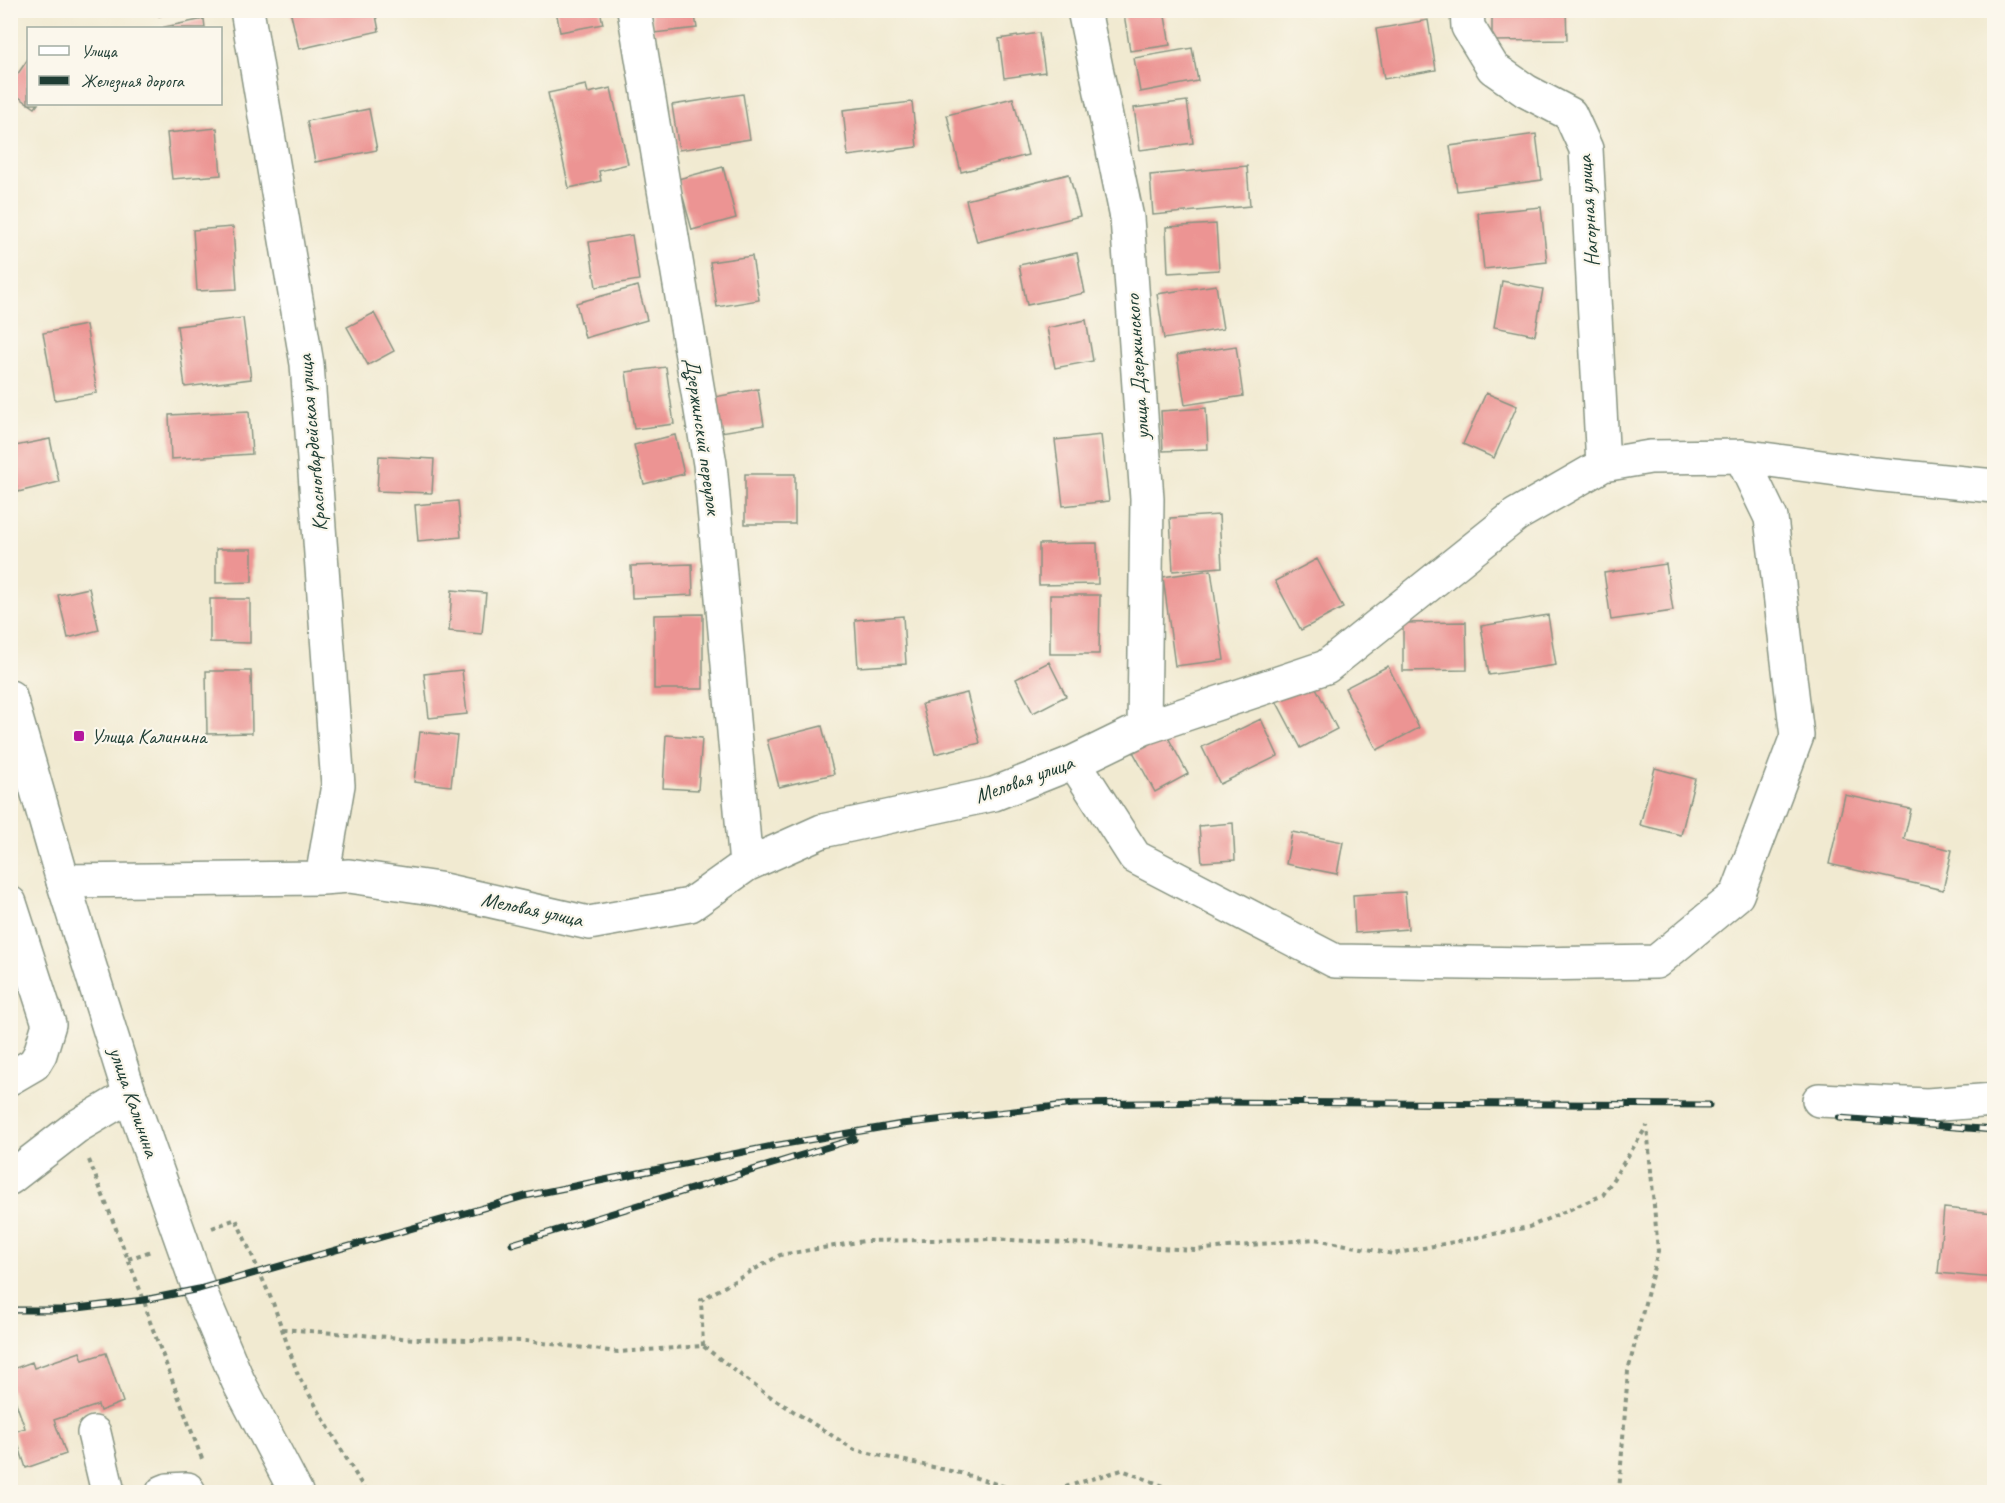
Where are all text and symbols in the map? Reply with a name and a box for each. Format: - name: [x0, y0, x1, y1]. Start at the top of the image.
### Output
- legend: [27, 27, 222, 105]
- text: Улица: [81, 40, 118, 62]
- text: Железная дорога: [81, 70, 185, 93]
- street label: Нагорная улица: [1571, 153, 1605, 268]
- street label: улица Дзержинского: [1119, 292, 1155, 442]
- street label: Красногвардейская улица: [291, 352, 333, 533]
- street label: Дзержинский переулок: [678, 356, 727, 518]
- place label: Улица Калинина: [91, 723, 209, 749]
- marker: Улица Калинина: [72, 729, 86, 743]
- street label: Меловая улица: [971, 749, 1079, 809]
- street label: Меловая улица: [479, 886, 587, 933]
- street label: улица Калинина: [102, 1042, 166, 1162]

